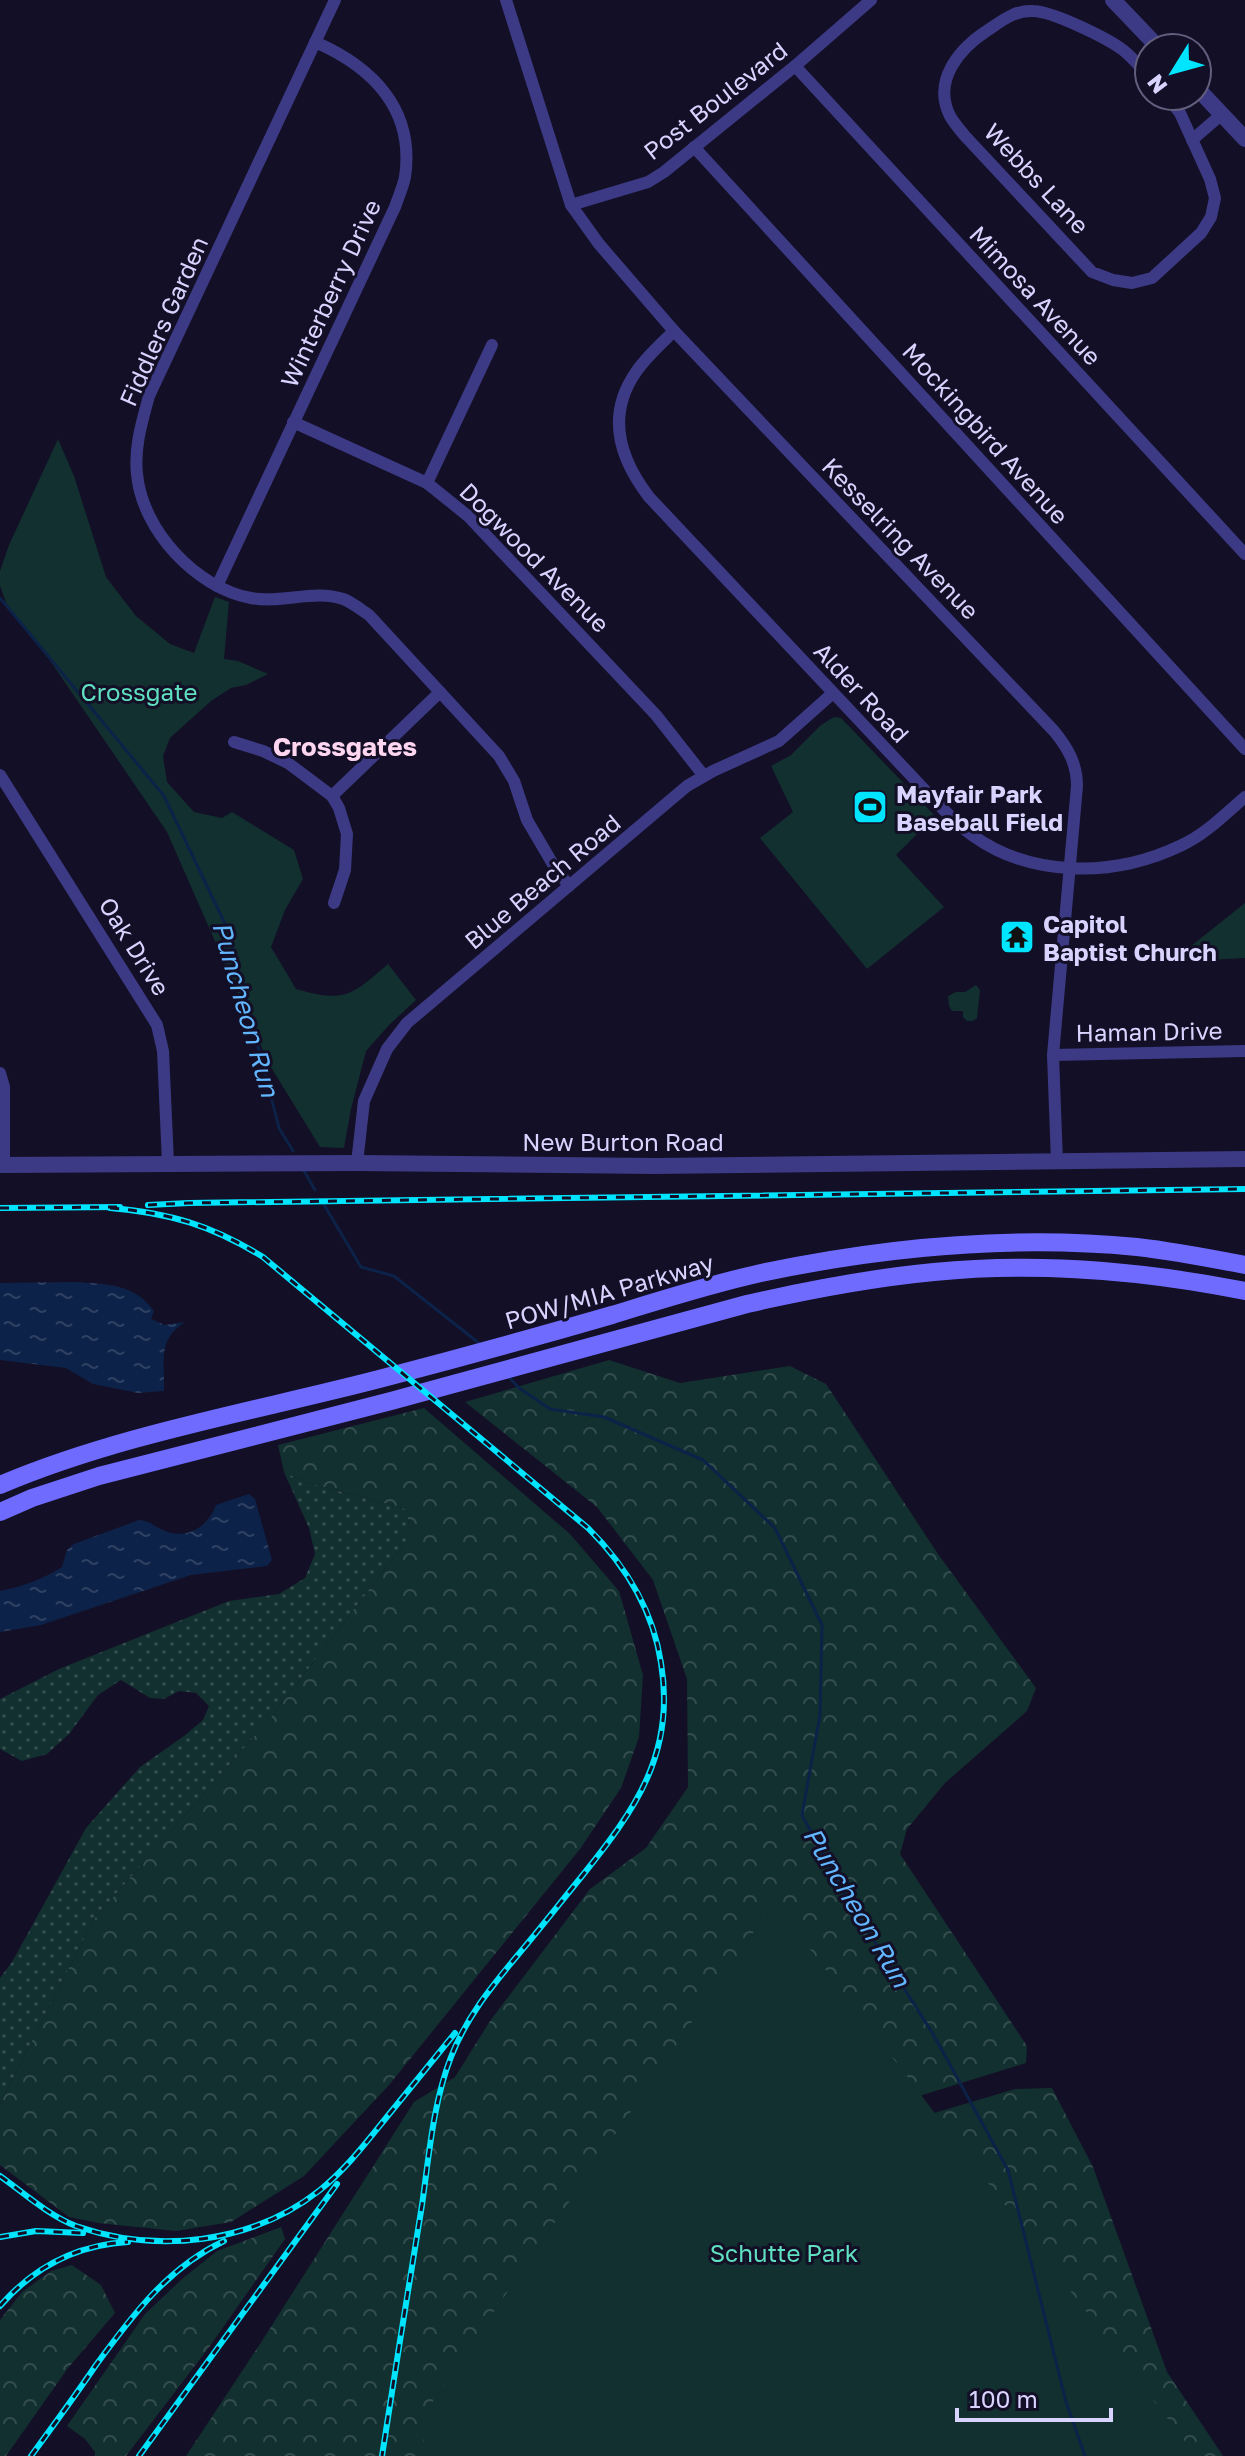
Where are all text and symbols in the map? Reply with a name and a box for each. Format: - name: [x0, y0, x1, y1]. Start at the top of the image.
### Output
- north arrow: [1133, 32, 1213, 112]
- street label: Post Boulevard: [637, 35, 793, 165]
- text: N: [1141, 70, 1172, 99]
- street label: Webbs Lane: [979, 117, 1095, 239]
- street label: Winterberry Drive: [274, 194, 386, 392]
- street label: Mimosa Avenue: [964, 219, 1108, 371]
- street label: Fiddlers Garden: [113, 232, 213, 410]
- street label: Mockingbird Avenue: [897, 337, 1075, 529]
- street label: Kesselring Avenue: [817, 451, 985, 625]
- street label: Dogwood Avenue: [454, 476, 616, 638]
- street label: Alder Road: [808, 636, 916, 748]
- park label: Crossgate: [81, 677, 197, 706]
- district label: Crossgates: [273, 731, 417, 762]
- place label: Mayfair Park Baseball Field: [896, 779, 1063, 836]
- sports icon: Mayfair Park Baseball Field: [851, 788, 889, 826]
- street label: Blue Beach Road: [458, 807, 626, 955]
- street label: Oak Drive: [93, 892, 177, 1000]
- place label: Capitol Baptist Church: [1043, 909, 1217, 966]
- water label: Puncheon Run: [206, 918, 286, 1101]
- temple icon: Capitol Baptist Church: [998, 918, 1036, 956]
- street label: Haman Drive: [1075, 1015, 1223, 1047]
- street label: New Burton Road: [522, 1127, 724, 1156]
- street label: POW/MIA Parkway: [501, 1247, 717, 1335]
- water label: Puncheon Run: [797, 1821, 917, 1993]
- park label: Schutte Park: [710, 2238, 858, 2267]
- scale bar: [957, 2372, 1111, 2422]
- text: 100 m: [969, 2384, 1038, 2413]

